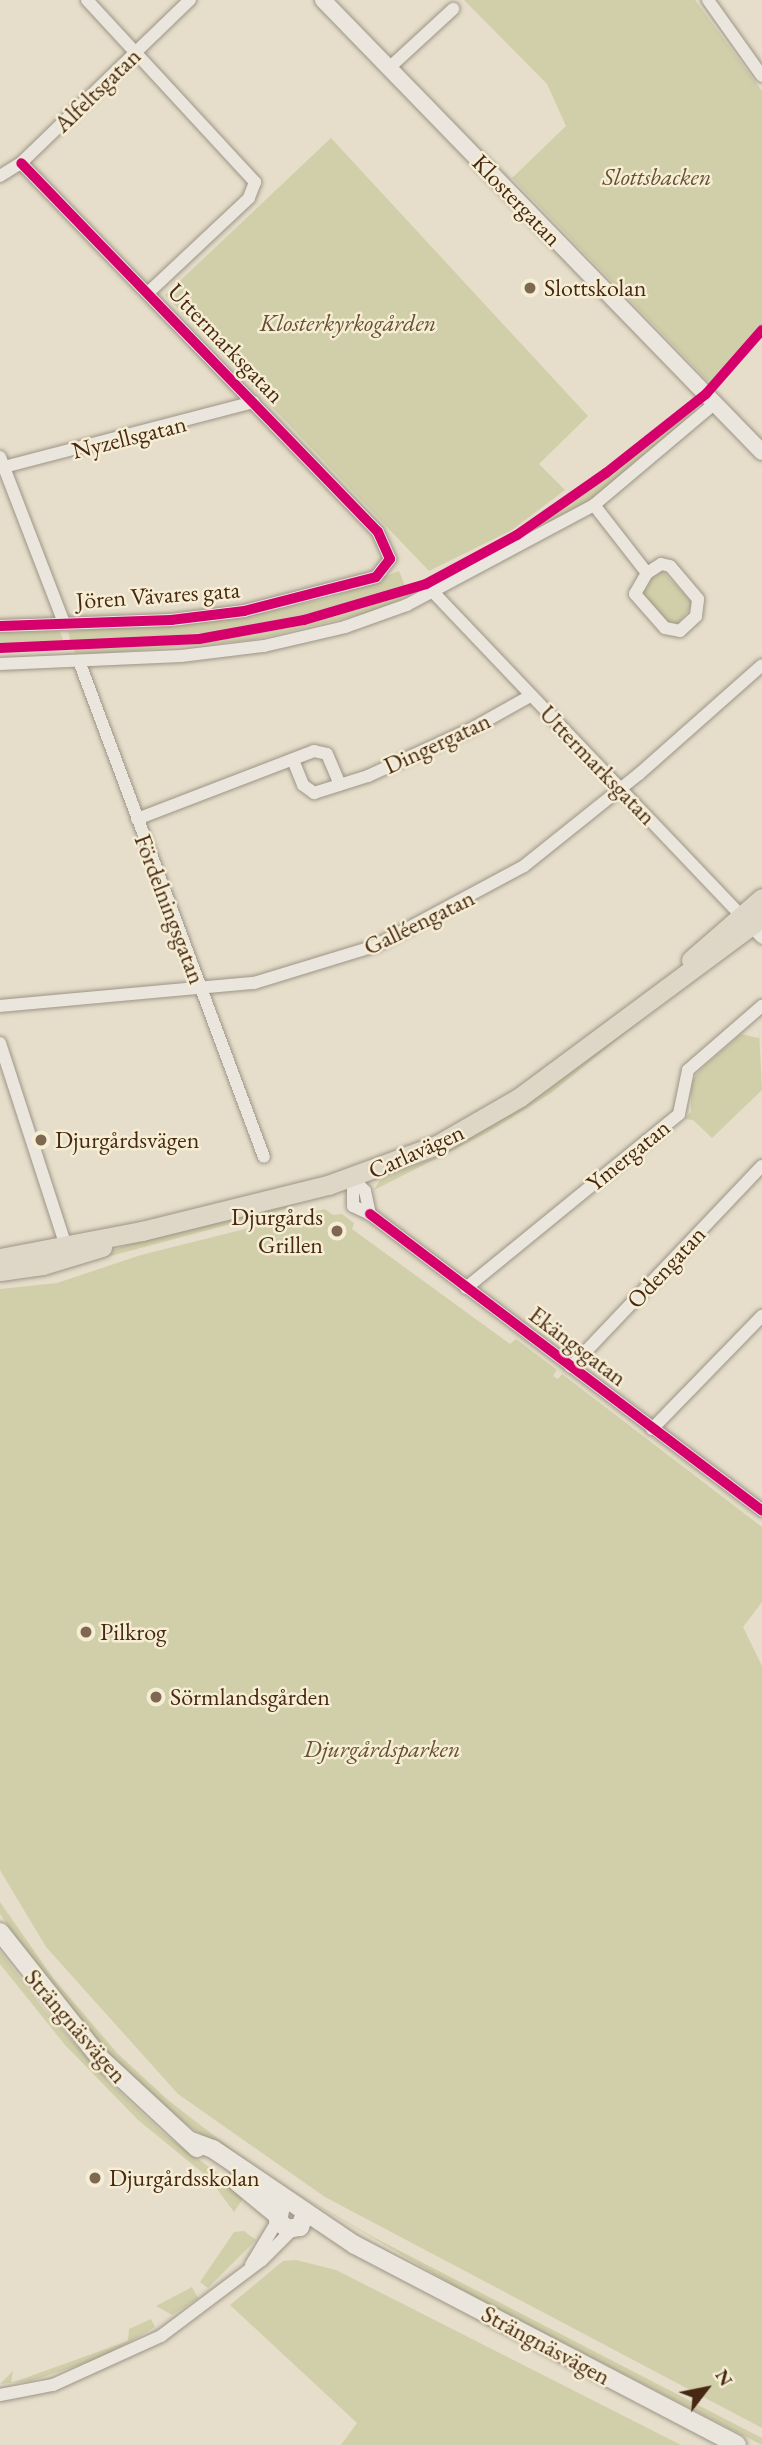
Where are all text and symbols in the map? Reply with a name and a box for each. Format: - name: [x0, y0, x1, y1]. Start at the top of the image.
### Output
- street label: Alfeltsgatan: [48, 42, 146, 138]
- street label: Klostergatan: [466, 148, 568, 252]
- park label: Slottsbacken: [603, 163, 711, 191]
- place label: Slottskolan: [544, 274, 646, 302]
- street label: Uttermarksgatan: [162, 277, 290, 409]
- marker: Slottskolan: [522, 280, 538, 296]
- park label: Klosterkyrkogården: [260, 309, 436, 337]
- street label: Nyzellsgatan: [69, 409, 189, 465]
- street label: Jören Vävares gata: [75, 575, 241, 615]
- street label: Uttermarksgatan: [534, 699, 662, 831]
- street label: Dingergatan: [379, 706, 495, 780]
- street label: Fördelningsgatan: [128, 830, 212, 988]
- street label: Galléengatan: [359, 883, 479, 961]
- street label: Ymergatan: [581, 1113, 675, 1197]
- street label: Carlavägen: [364, 1117, 468, 1185]
- place label: Djurgårdsvägen: [55, 1126, 199, 1154]
- marker: Djurgårdsvägen: [33, 1132, 49, 1148]
- place label: Djurgårds Grillen: [231, 1203, 323, 1259]
- street label: Odengatan: [621, 1220, 711, 1314]
- marker: Djurgårds Grillen: [329, 1223, 345, 1239]
- street label: Ekängsgatan: [523, 1300, 633, 1392]
- place label: Pilkrog: [100, 1618, 166, 1646]
- marker: Pilkrog: [78, 1624, 94, 1640]
- place label: Sörmlandsgården: [170, 1683, 330, 1711]
- marker: Sörmlandsgården: [148, 1689, 164, 1705]
- park label: Djurgårdsparken: [304, 1735, 460, 1763]
- street label: Strängnäsvägen: [19, 1963, 133, 2089]
- place label: Djurgårdsskolan: [109, 2164, 260, 2192]
- marker: Djurgårdsskolan: [87, 2170, 103, 2186]
- street label: Strängnäsvägen: [477, 2299, 615, 2391]
- north arrow: [671, 2354, 741, 2424]
- text: N: [710, 2364, 739, 2391]

